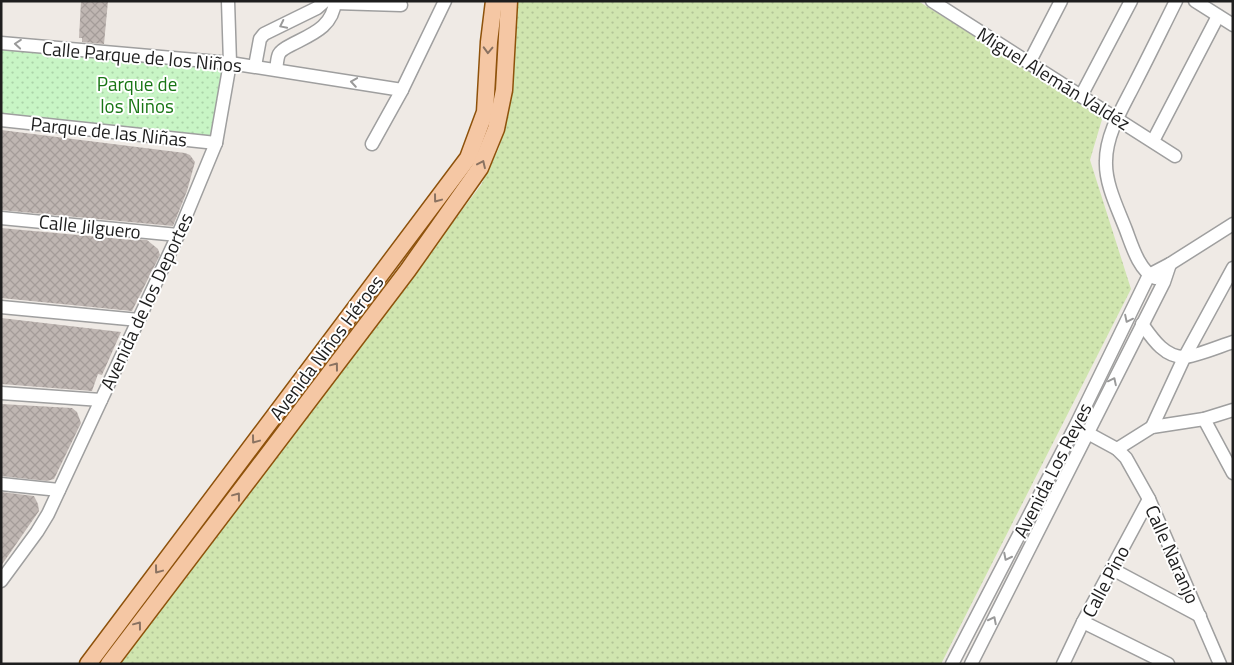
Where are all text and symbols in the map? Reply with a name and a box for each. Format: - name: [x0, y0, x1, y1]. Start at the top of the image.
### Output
- one-way arrow: [279, 19, 288, 29]
- street label: Miguel Alemán Valdéz: [972, 19, 1136, 137]
- street label: Calle Parque de los Niños: [41, 33, 243, 79]
- one-way arrow: [14, 39, 22, 50]
- one-way arrow: [483, 46, 494, 54]
- park label: Parque de los Niños: [97, 69, 177, 120]
- one-way arrow: [349, 77, 357, 88]
- street label: Parque de las Niñas: [29, 108, 189, 154]
- one-way arrow: [475, 160, 486, 169]
- one-way arrow: [435, 193, 443, 202]
- street label: Calle Jilguero: [38, 206, 142, 246]
- street label: Avenida de los Deportes: [92, 207, 200, 394]
- street label: Avenida Niños Héroes: [262, 268, 390, 426]
- one-way arrow: [1124, 313, 1134, 322]
- one-way arrow: [329, 362, 338, 372]
- one-way arrow: [1107, 377, 1117, 386]
- street label: Avenida Los Reyes: [1005, 397, 1099, 543]
- one-way arrow: [253, 434, 261, 443]
- one-way arrow: [231, 492, 240, 501]
- street label: Calle Naranjo: [1138, 500, 1208, 608]
- street label: Calle Pino: [1074, 540, 1136, 622]
- one-way arrow: [1003, 552, 1013, 561]
- one-way arrow: [155, 564, 164, 574]
- one-way arrow: [987, 616, 997, 625]
- one-way arrow: [133, 622, 141, 631]

